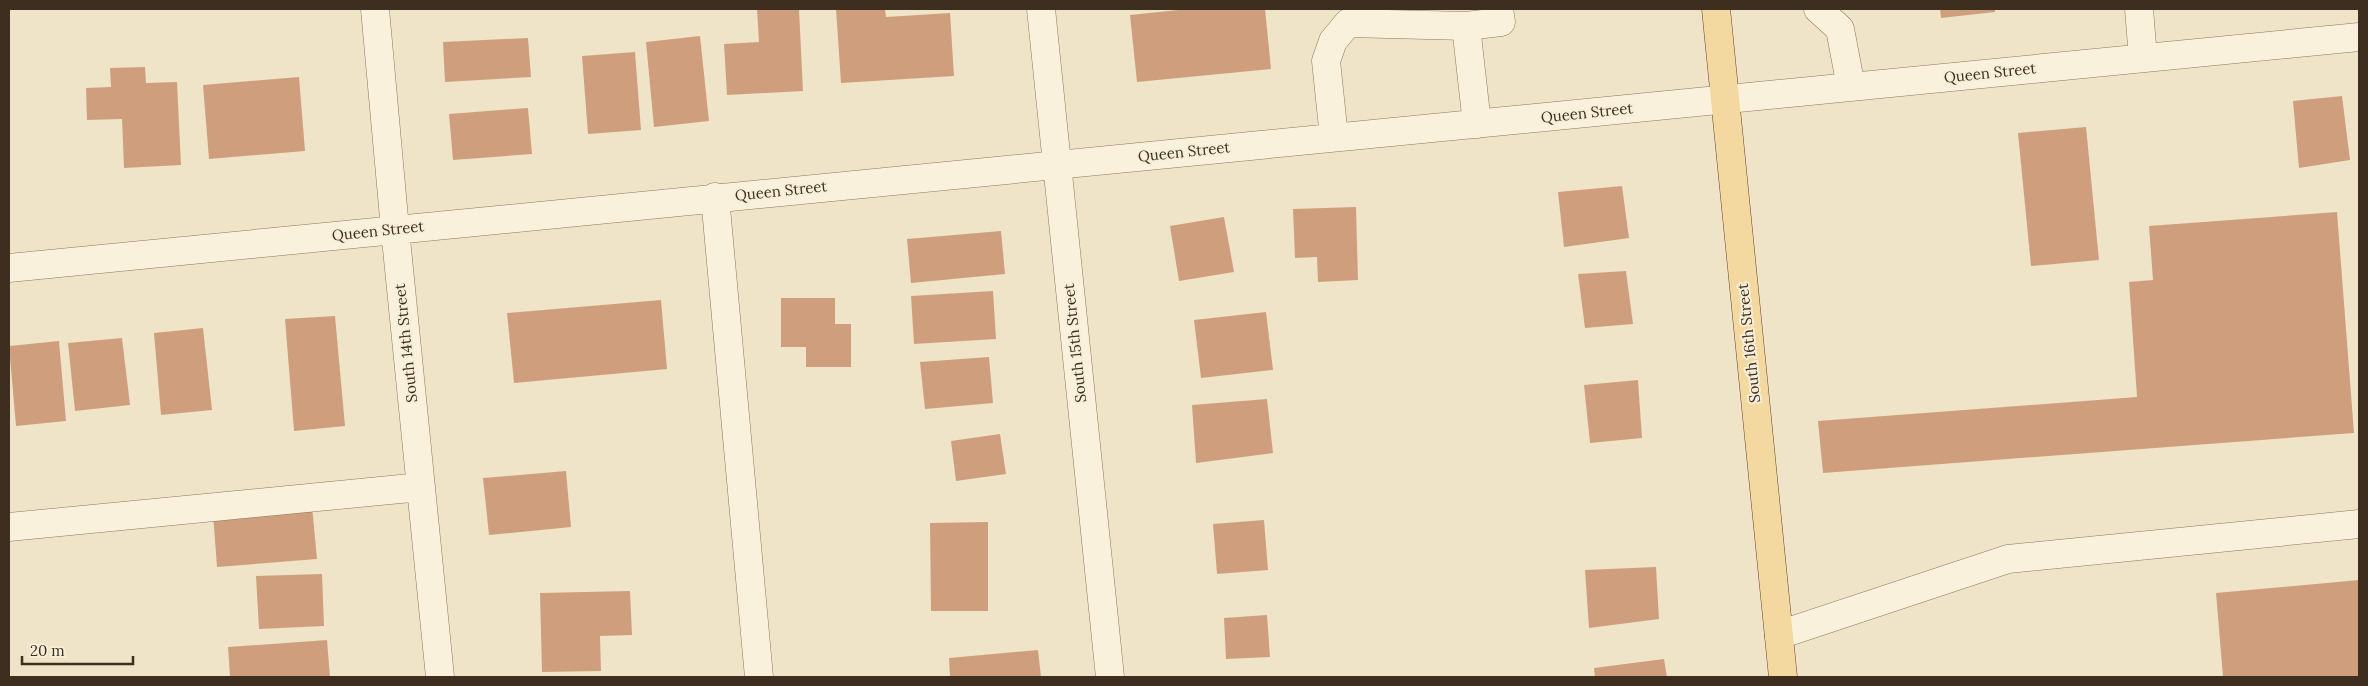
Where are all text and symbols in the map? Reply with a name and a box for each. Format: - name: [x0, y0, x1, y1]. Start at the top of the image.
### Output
- street label: Queen Street: [1943, 58, 2037, 87]
- street label: Queen Street: [1540, 98, 1634, 127]
- street label: Queen Street: [1137, 137, 1231, 166]
- street label: Queen Street: [734, 176, 828, 205]
- street label: Queen Street: [331, 216, 425, 245]
- street label: South 14th Street: [390, 282, 421, 404]
- street label: South 15th Street: [1059, 282, 1090, 404]
- street label: South 16th Street: [1733, 282, 1764, 404]
- scale bar: [22, 634, 134, 666]
- text: 20 m: [30, 641, 65, 660]

